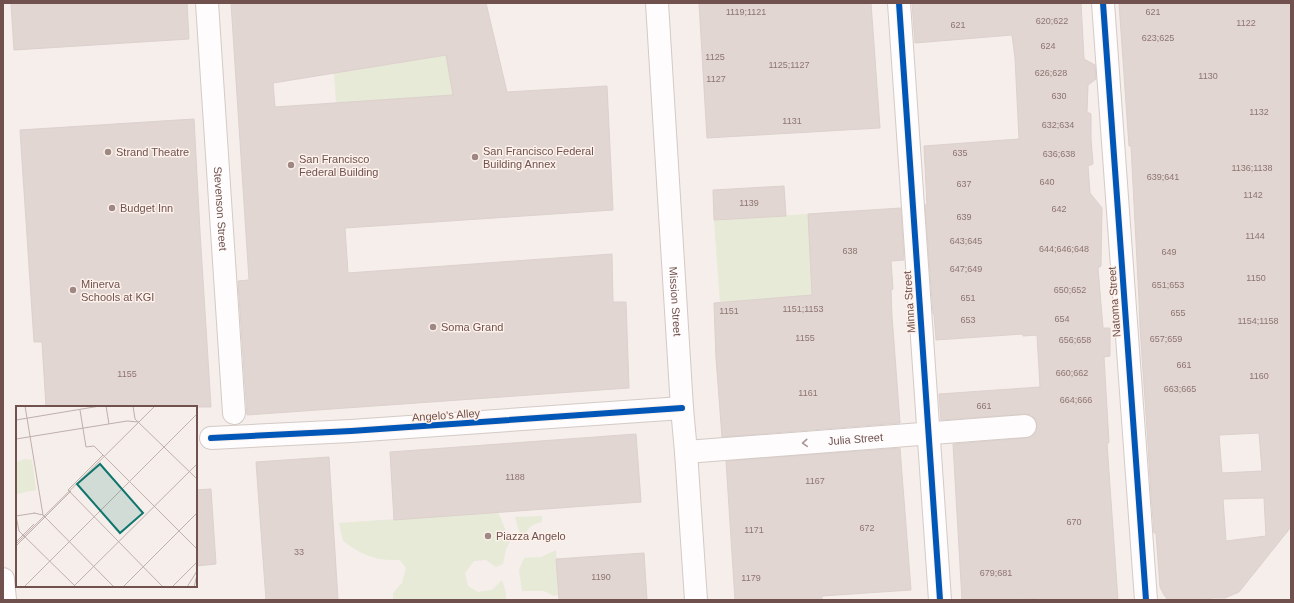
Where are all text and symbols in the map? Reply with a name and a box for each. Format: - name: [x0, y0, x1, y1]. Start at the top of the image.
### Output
- house number: 1119;1121: [726, 7, 766, 17]
- house number: 621: [1145, 7, 1161, 17]
- house number: 620;622: [1036, 16, 1068, 26]
- house number: 1122: [1236, 18, 1256, 28]
- house number: 621: [950, 20, 966, 30]
- house number: 623;625: [1142, 33, 1174, 43]
- house number: 624: [1040, 41, 1056, 51]
- house number: 1125: [705, 52, 725, 62]
- house number: 1125;1127: [768, 60, 810, 70]
- house number: 626;628: [1035, 68, 1067, 78]
- house number: 1130: [1198, 71, 1218, 81]
- house number: 1127: [706, 74, 726, 84]
- house number: 630: [1051, 91, 1067, 101]
- house number: 1132: [1249, 107, 1269, 117]
- house number: 1131: [782, 116, 802, 126]
- house number: 632;634: [1042, 120, 1074, 130]
- place label: San Francisco Federal Building Annex: [483, 145, 594, 170]
- place label: Strand Theatre: [116, 146, 189, 158]
- marker: Strand Theatre: [103, 147, 113, 157]
- house number: 635: [952, 148, 968, 158]
- house number: 636;638: [1043, 149, 1075, 159]
- marker: San Francisco Federal Building Annex: [470, 152, 480, 162]
- place label: San Francisco Federal Building: [299, 153, 379, 178]
- marker: San Francisco Federal Building: [286, 160, 296, 170]
- house number: 1136;1138: [1231, 163, 1273, 173]
- street label: Stevenson Street: [212, 166, 229, 251]
- house number: 639;641: [1147, 172, 1179, 182]
- house number: 640: [1039, 177, 1055, 187]
- house number: 637: [956, 179, 972, 189]
- house number: 1142: [1243, 190, 1263, 200]
- house number: 1139: [739, 198, 759, 208]
- place label: Budget Inn: [120, 202, 173, 214]
- marker: Budget Inn: [107, 203, 117, 213]
- house number: 642: [1051, 204, 1067, 214]
- house number: 639: [956, 212, 972, 222]
- house number: 1144: [1245, 231, 1265, 241]
- house number: 643;645: [950, 236, 982, 246]
- house number: 644;646;648: [1039, 244, 1089, 254]
- house number: 638: [842, 246, 858, 256]
- house number: 649: [1161, 247, 1177, 257]
- house number: 647;649: [950, 264, 982, 274]
- street label: Mission Street: [667, 266, 684, 337]
- street label: Natoma Street: [1106, 266, 1122, 338]
- street label: Minna Street: [901, 270, 917, 334]
- house number: 1150: [1246, 273, 1266, 283]
- place label: Minerva Schools at KGI: [81, 278, 154, 303]
- house number: 651;653: [1152, 280, 1184, 290]
- marker: Minerva Schools at KGI: [68, 285, 78, 295]
- house number: 650;652: [1054, 285, 1086, 295]
- house number: 651: [960, 293, 976, 303]
- house number: 1151;1153: [782, 304, 824, 314]
- house number: 1151: [719, 306, 739, 316]
- house number: 655: [1170, 308, 1186, 318]
- house number: 654: [1054, 314, 1070, 324]
- house number: 653: [960, 315, 976, 325]
- house number: 1154;1158: [1237, 316, 1279, 326]
- place label: Soma Grand: [441, 321, 503, 333]
- marker: Soma Grand: [428, 322, 438, 332]
- house number: 1155: [795, 333, 815, 343]
- house number: 657;659: [1150, 334, 1182, 344]
- house number: 656;658: [1059, 335, 1091, 345]
- house number: 661: [1176, 360, 1192, 370]
- house number: 660;662: [1056, 368, 1088, 378]
- house number: 1155: [117, 369, 137, 379]
- house number: 1160: [1249, 371, 1269, 381]
- house number: 663;665: [1164, 384, 1196, 394]
- house number: 1161: [798, 388, 818, 398]
- house number: 664;666: [1060, 395, 1092, 405]
- house number: 661: [976, 401, 992, 411]
- inset map: [16, 406, 197, 587]
- street label: Angelo's Alley: [412, 407, 481, 423]
- street label: Julia Street: [828, 431, 883, 447]
- one-way arrow: [802, 438, 808, 447]
- house number: 1188: [505, 472, 525, 482]
- house number: 1167: [805, 476, 825, 486]
- house number: 670: [1066, 517, 1082, 527]
- house number: 672: [859, 523, 875, 533]
- house number: 1171: [744, 525, 764, 535]
- place label: Piazza Angelo: [496, 530, 566, 542]
- marker: Piazza Angelo: [483, 531, 493, 541]
- house number: 33: [294, 547, 304, 557]
- house number: 679;681: [980, 568, 1012, 578]
- house number: 1190: [591, 572, 611, 582]
- house number: 1179: [741, 573, 761, 583]

